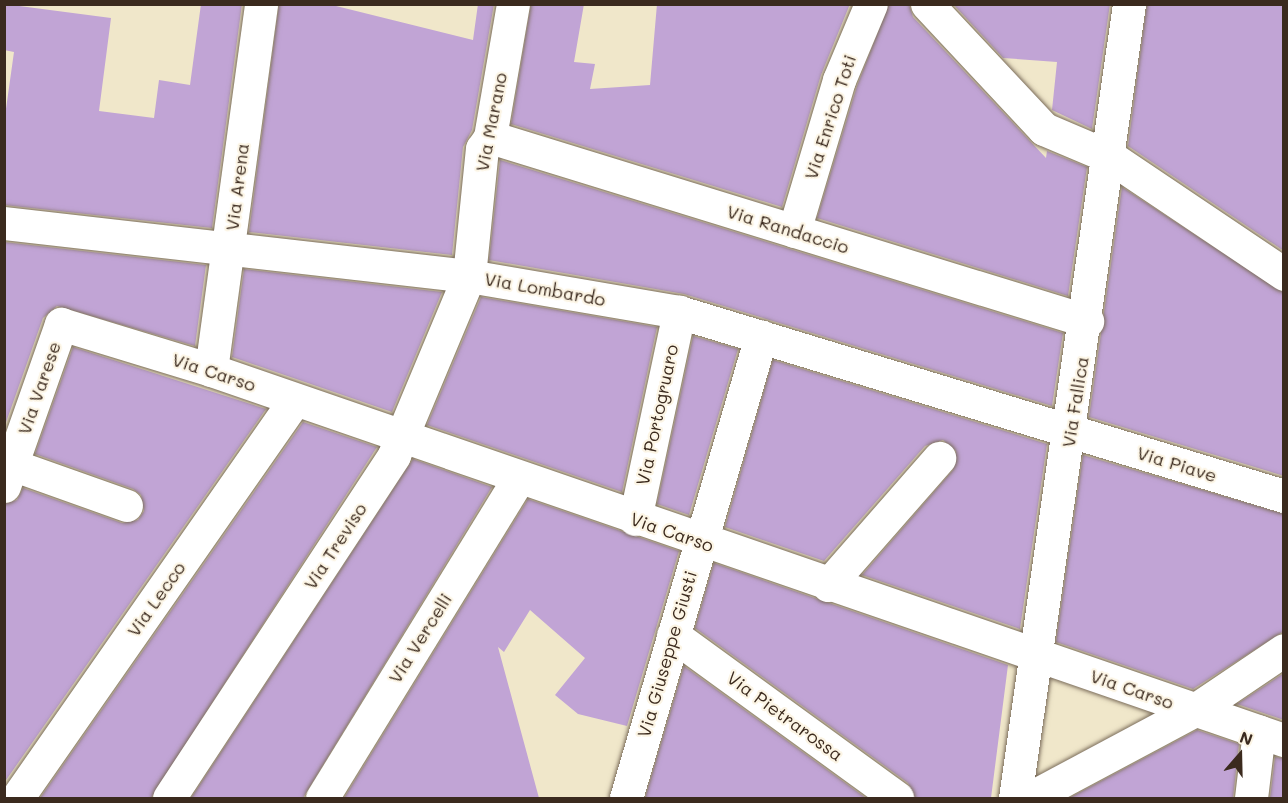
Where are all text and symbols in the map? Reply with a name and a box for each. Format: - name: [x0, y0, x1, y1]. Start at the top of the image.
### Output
- street label: Via Enrico Toti: [800, 52, 860, 182]
- street label: Via Marano: [471, 71, 511, 173]
- street label: Via Arena: [221, 142, 253, 232]
- street label: Via Randaccio: [724, 200, 852, 258]
- street label: Via Lombardo: [483, 268, 607, 310]
- street label: Via Varese: [13, 339, 65, 437]
- street label: Via Portogruaro: [632, 343, 682, 487]
- street label: Via Carso: [169, 348, 259, 396]
- street label: Via Fallica: [1057, 355, 1093, 449]
- street label: Via Piave: [1134, 442, 1220, 486]
- street label: Via Treviso: [299, 499, 371, 593]
- street label: Via Carso: [628, 508, 716, 556]
- street label: Via Lecco: [122, 557, 190, 641]
- street label: Via Giuseppe Giusti: [633, 568, 701, 740]
- street label: Via Vercelli: [384, 589, 456, 687]
- street label: Via Carso: [1088, 665, 1176, 713]
- street label: Via Pietrarossa: [723, 667, 847, 765]
- north arrow: [1210, 725, 1270, 785]
- text: N: [1237, 726, 1256, 750]

